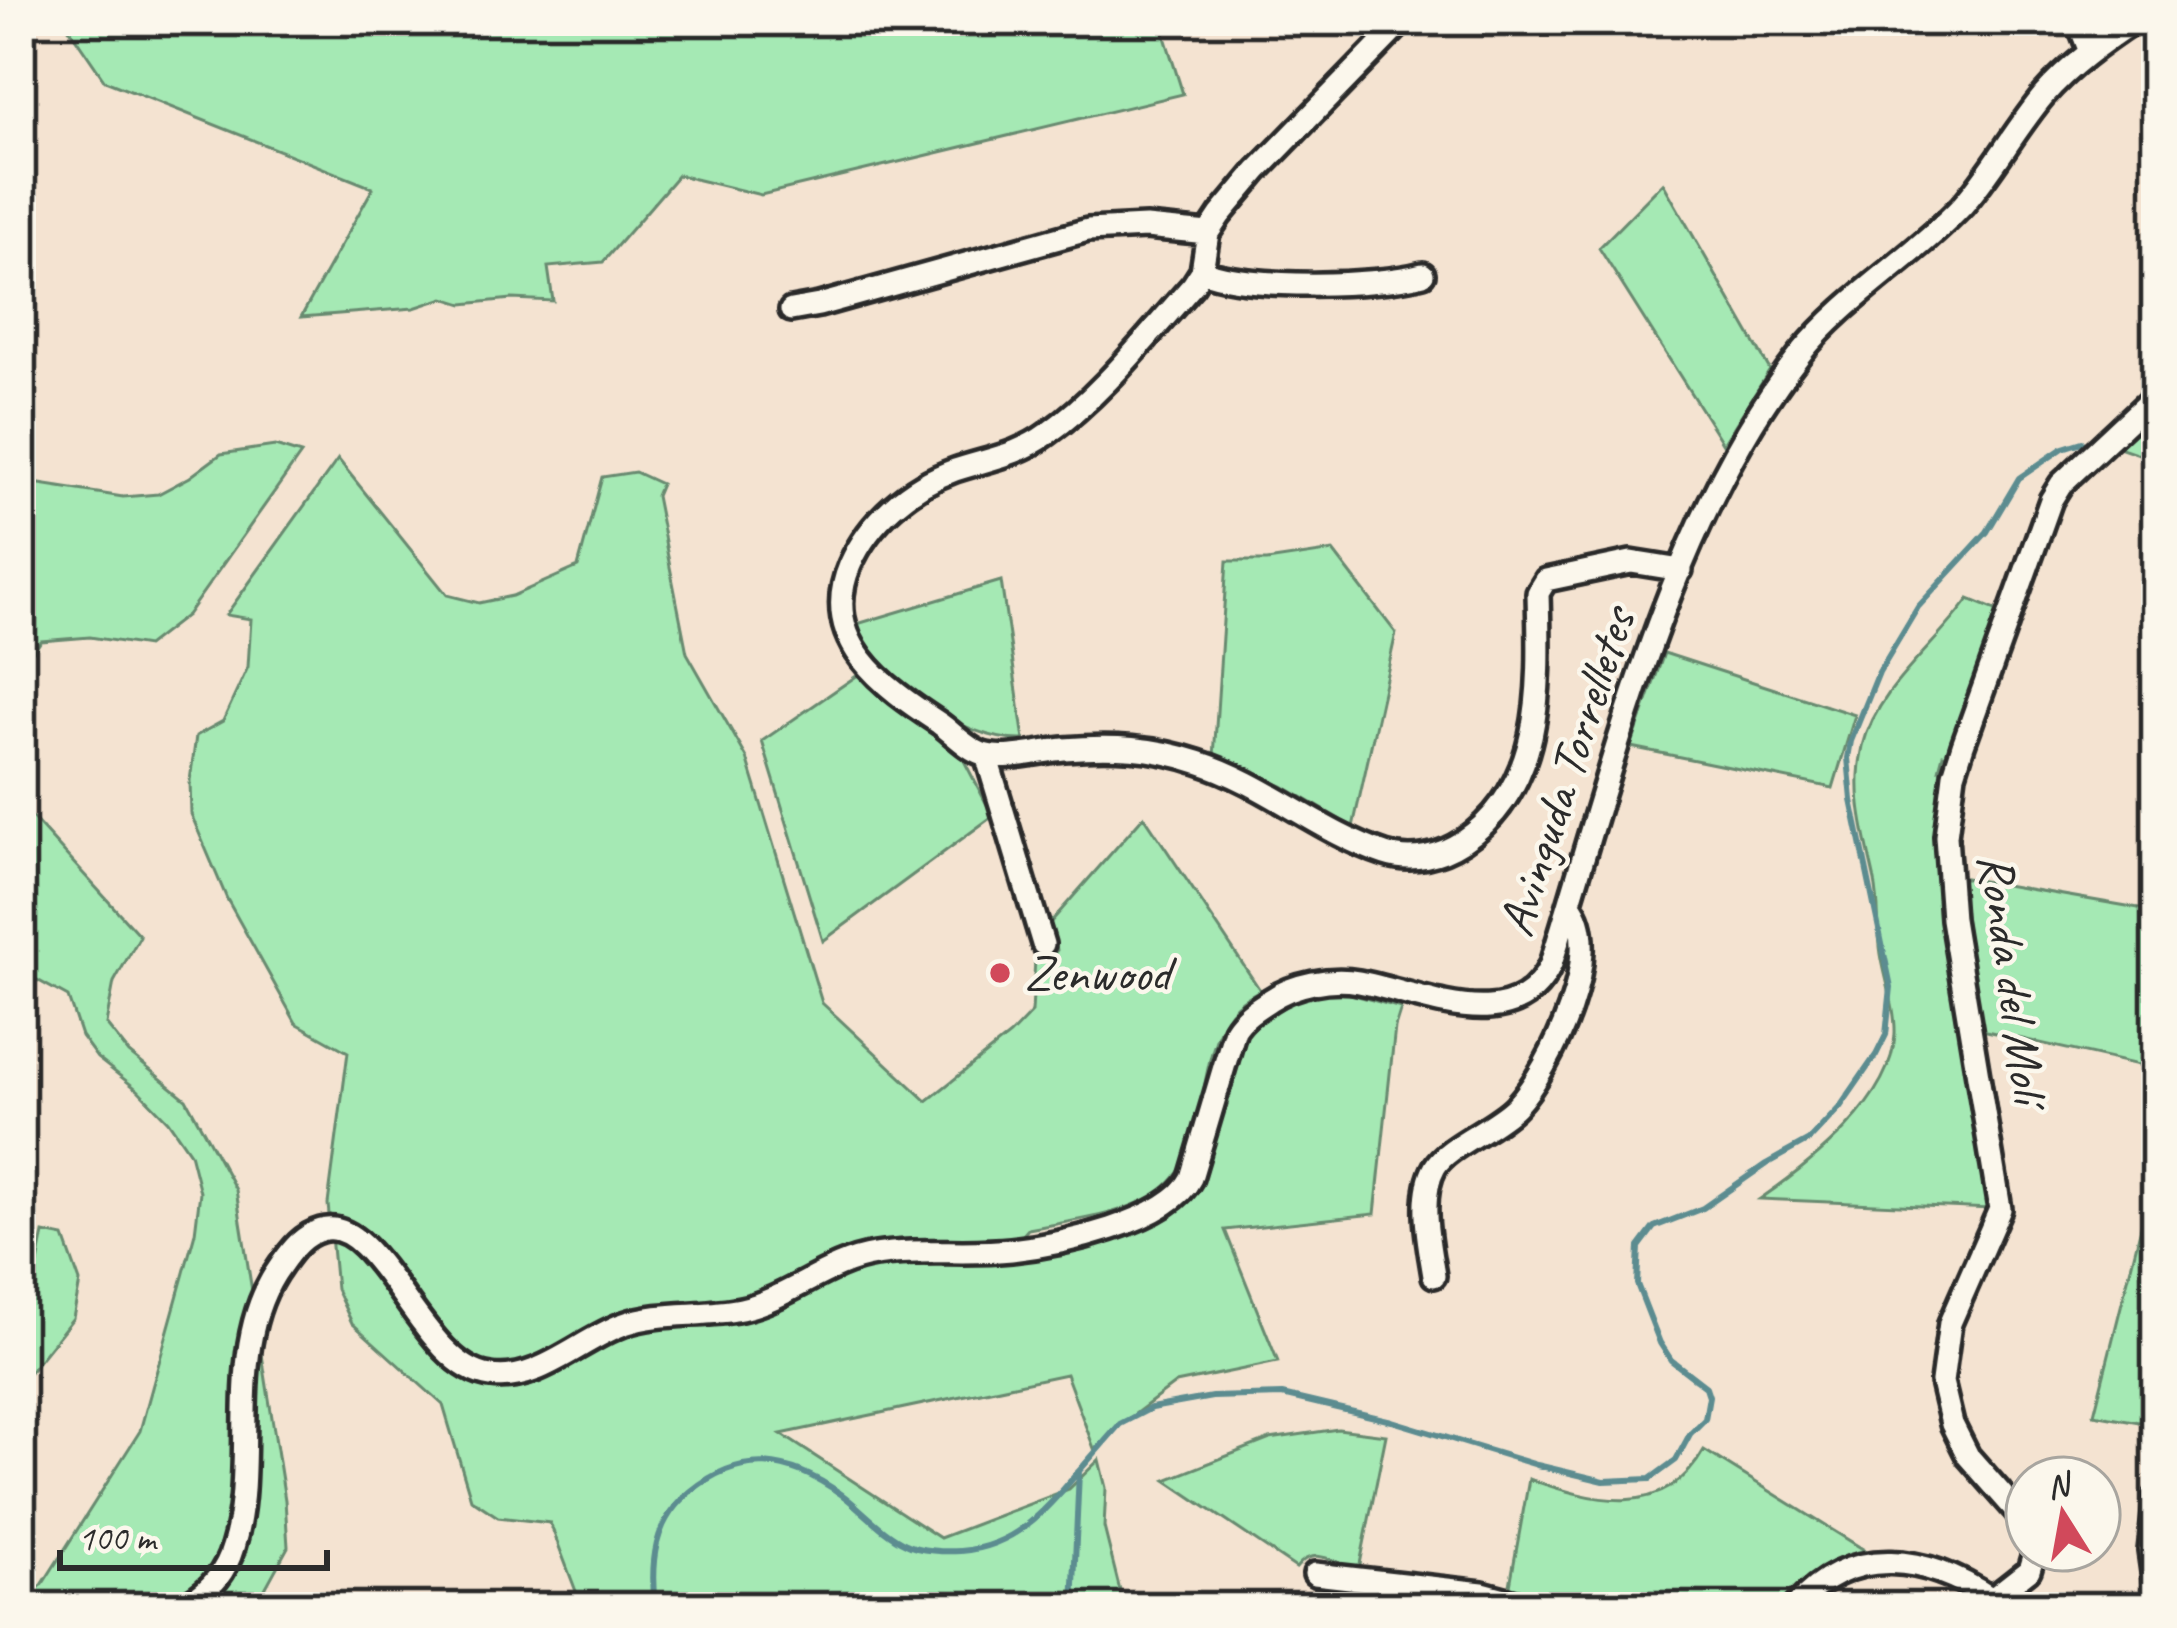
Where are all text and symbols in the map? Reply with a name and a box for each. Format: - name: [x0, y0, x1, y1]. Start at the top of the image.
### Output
- street label: Avinguda Torrelletes: [1483, 596, 1650, 944]
- street label: Ronda del Molí: [1964, 849, 2063, 1116]
- place label: Zenwood: [1024, 941, 1177, 1005]
- marker: Zenwood: [987, 960, 1013, 986]
- north arrow: [2003, 1454, 2123, 1574]
- text: N: [2043, 1462, 2077, 1508]
- scale bar: [60, 1496, 327, 1570]
- text: 100 m: [78, 1515, 158, 1561]

